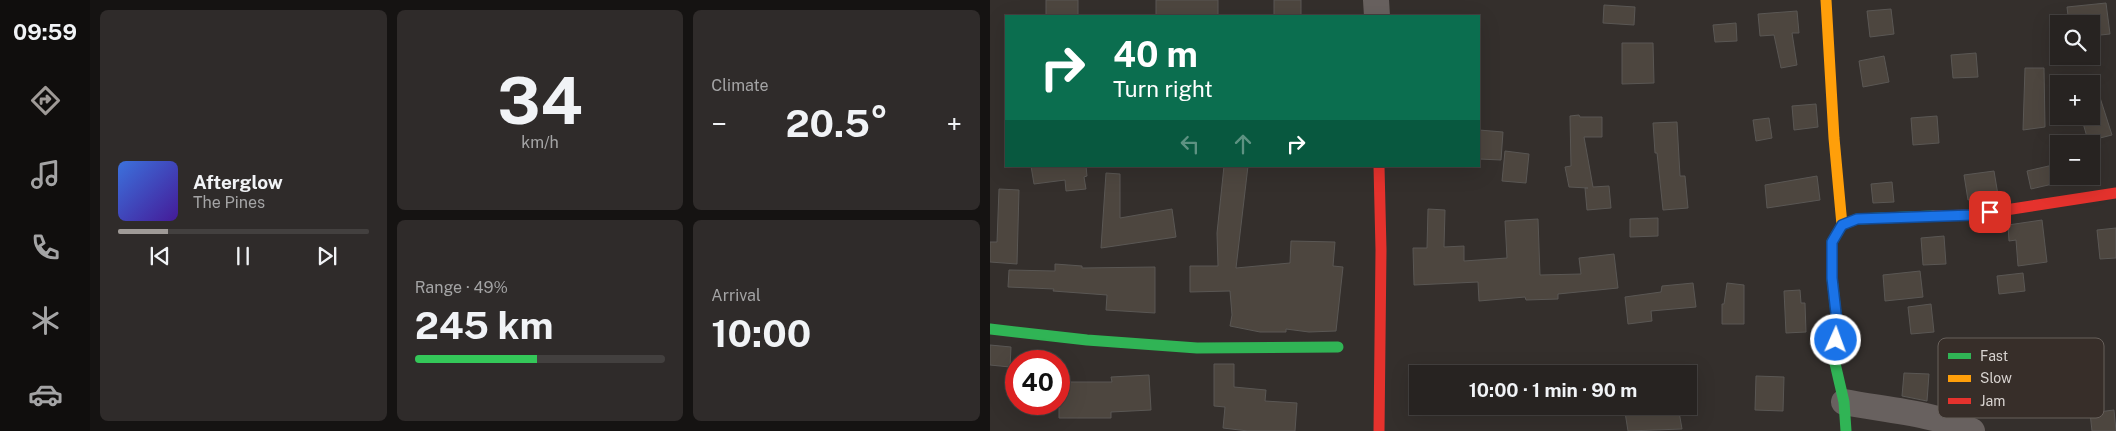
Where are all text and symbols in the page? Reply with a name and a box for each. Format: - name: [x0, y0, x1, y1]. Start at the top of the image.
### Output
- map controls: [2050, 15, 2100, 185]
- button: search: [2050, 15, 2100, 65]
- text: 09:59: [13, 19, 77, 45]
- text: 40 m: [1113, 34, 1198, 75]
- icon: right: [1030, 35, 1095, 100]
- text: 34: [497, 62, 583, 139]
- button: +: [2050, 75, 2100, 125]
- text: Climate: [711, 76, 769, 95]
- text: Turn right: [1113, 76, 1213, 102]
- icon: directions: [28, 83, 63, 118]
- text: 20.5°: [785, 101, 888, 146]
- text: −: [711, 107, 727, 140]
- text: +: [946, 107, 962, 140]
- icon: left: [1176, 130, 1204, 158]
- icon: ahead: [1229, 130, 1257, 158]
- icon: right: [1282, 130, 1310, 158]
- text: km/h: [521, 133, 559, 152]
- button: −: [2050, 135, 2100, 185]
- icon: music: [28, 157, 63, 192]
- text: Afterglow: [193, 171, 283, 193]
- pin: [1969, 191, 2011, 233]
- text: The Pines: [193, 193, 265, 212]
- icon: arrive: [1976, 198, 2004, 226]
- icon: phone: [28, 230, 63, 265]
- icon: previous: [146, 242, 174, 270]
- icon: pause: [229, 242, 257, 270]
- icon: next: [313, 242, 341, 270]
- text: Range · 49%: [415, 278, 508, 297]
- text: Arrival: [711, 286, 761, 305]
- icon: climate: [28, 303, 63, 338]
- text: 245 km: [415, 303, 554, 348]
- text: 10:00: [711, 311, 811, 356]
- position arrow: [1809, 313, 1861, 365]
- legend: [1938, 338, 2104, 418]
- text: Fast: [1980, 348, 2008, 364]
- speed limit sign: 40: [1005, 350, 1070, 415]
- text: Slow: [1980, 370, 2012, 386]
- icon: car: [28, 377, 63, 412]
- text: 10:00 · 1 min · 90 m: [1469, 379, 1637, 401]
- text: Jam: [1980, 393, 2005, 409]

